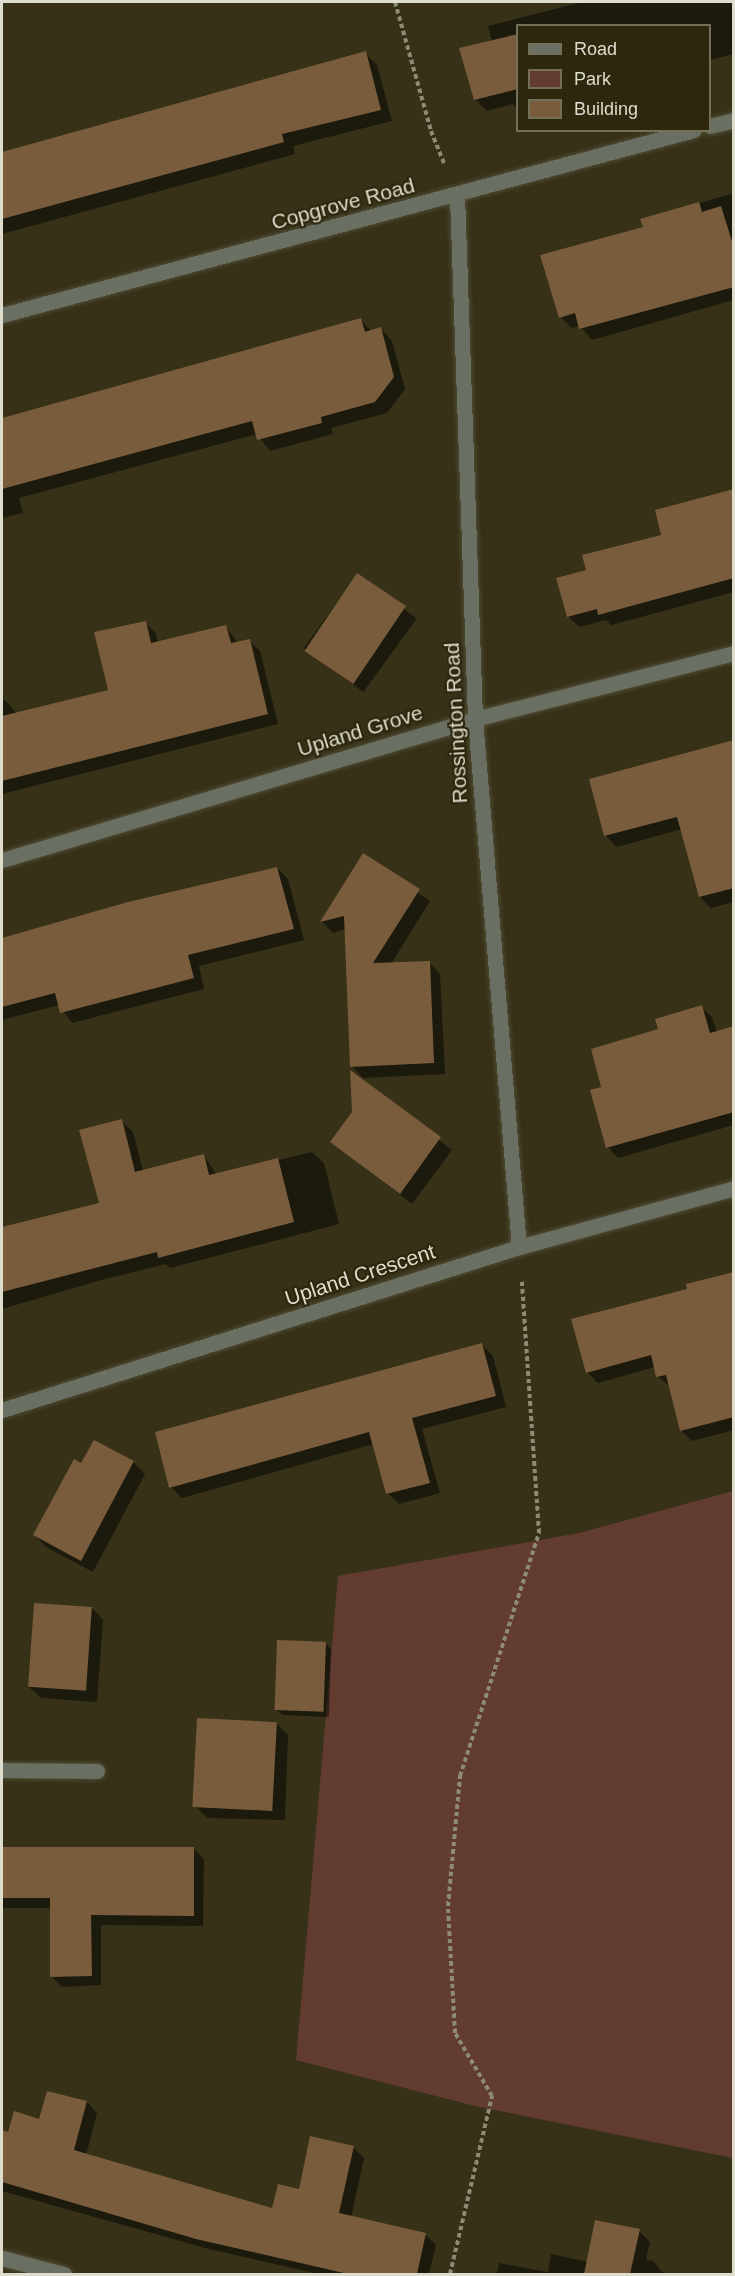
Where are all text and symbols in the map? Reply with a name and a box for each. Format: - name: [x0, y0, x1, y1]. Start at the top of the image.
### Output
- legend: [516, 24, 711, 132]
- text: Road: [574, 39, 617, 59]
- text: Park: [574, 69, 611, 89]
- text: Building: [574, 99, 638, 119]
- street label: Copgrove Road: [269, 173, 417, 235]
- street label: Rossington Road: [439, 642, 473, 804]
- street label: Upland Grove: [294, 700, 426, 762]
- street label: Upland Crescent: [282, 1239, 438, 1311]

